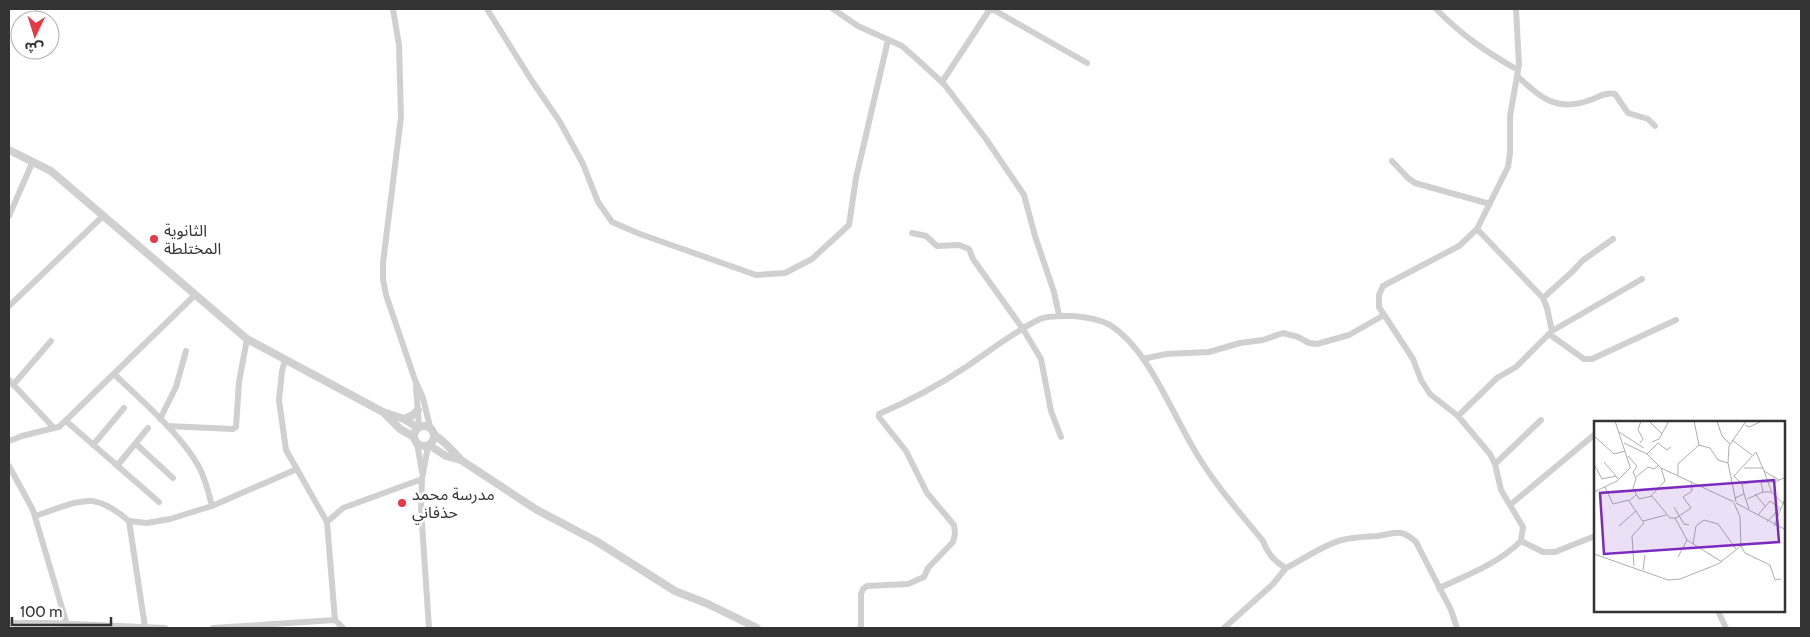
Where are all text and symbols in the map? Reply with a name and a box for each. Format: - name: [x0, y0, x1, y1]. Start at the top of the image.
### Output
- north arrow: [10, 10, 60, 60]
- text: ش: [24, 38, 44, 58]
- place label: الثانوية المختلطة: [164, 221, 221, 258]
- marker: الثانوية المختلطة: [148, 233, 160, 245]
- inset map: [1594, 421, 1785, 612]
- place label: مدرسة محمد حذفاني: [412, 485, 495, 524]
- marker: مدرسة محمد حذفاني: [396, 497, 408, 509]
- scale bar: [12, 594, 111, 626]
- text: 100 m: [20, 603, 62, 621]

